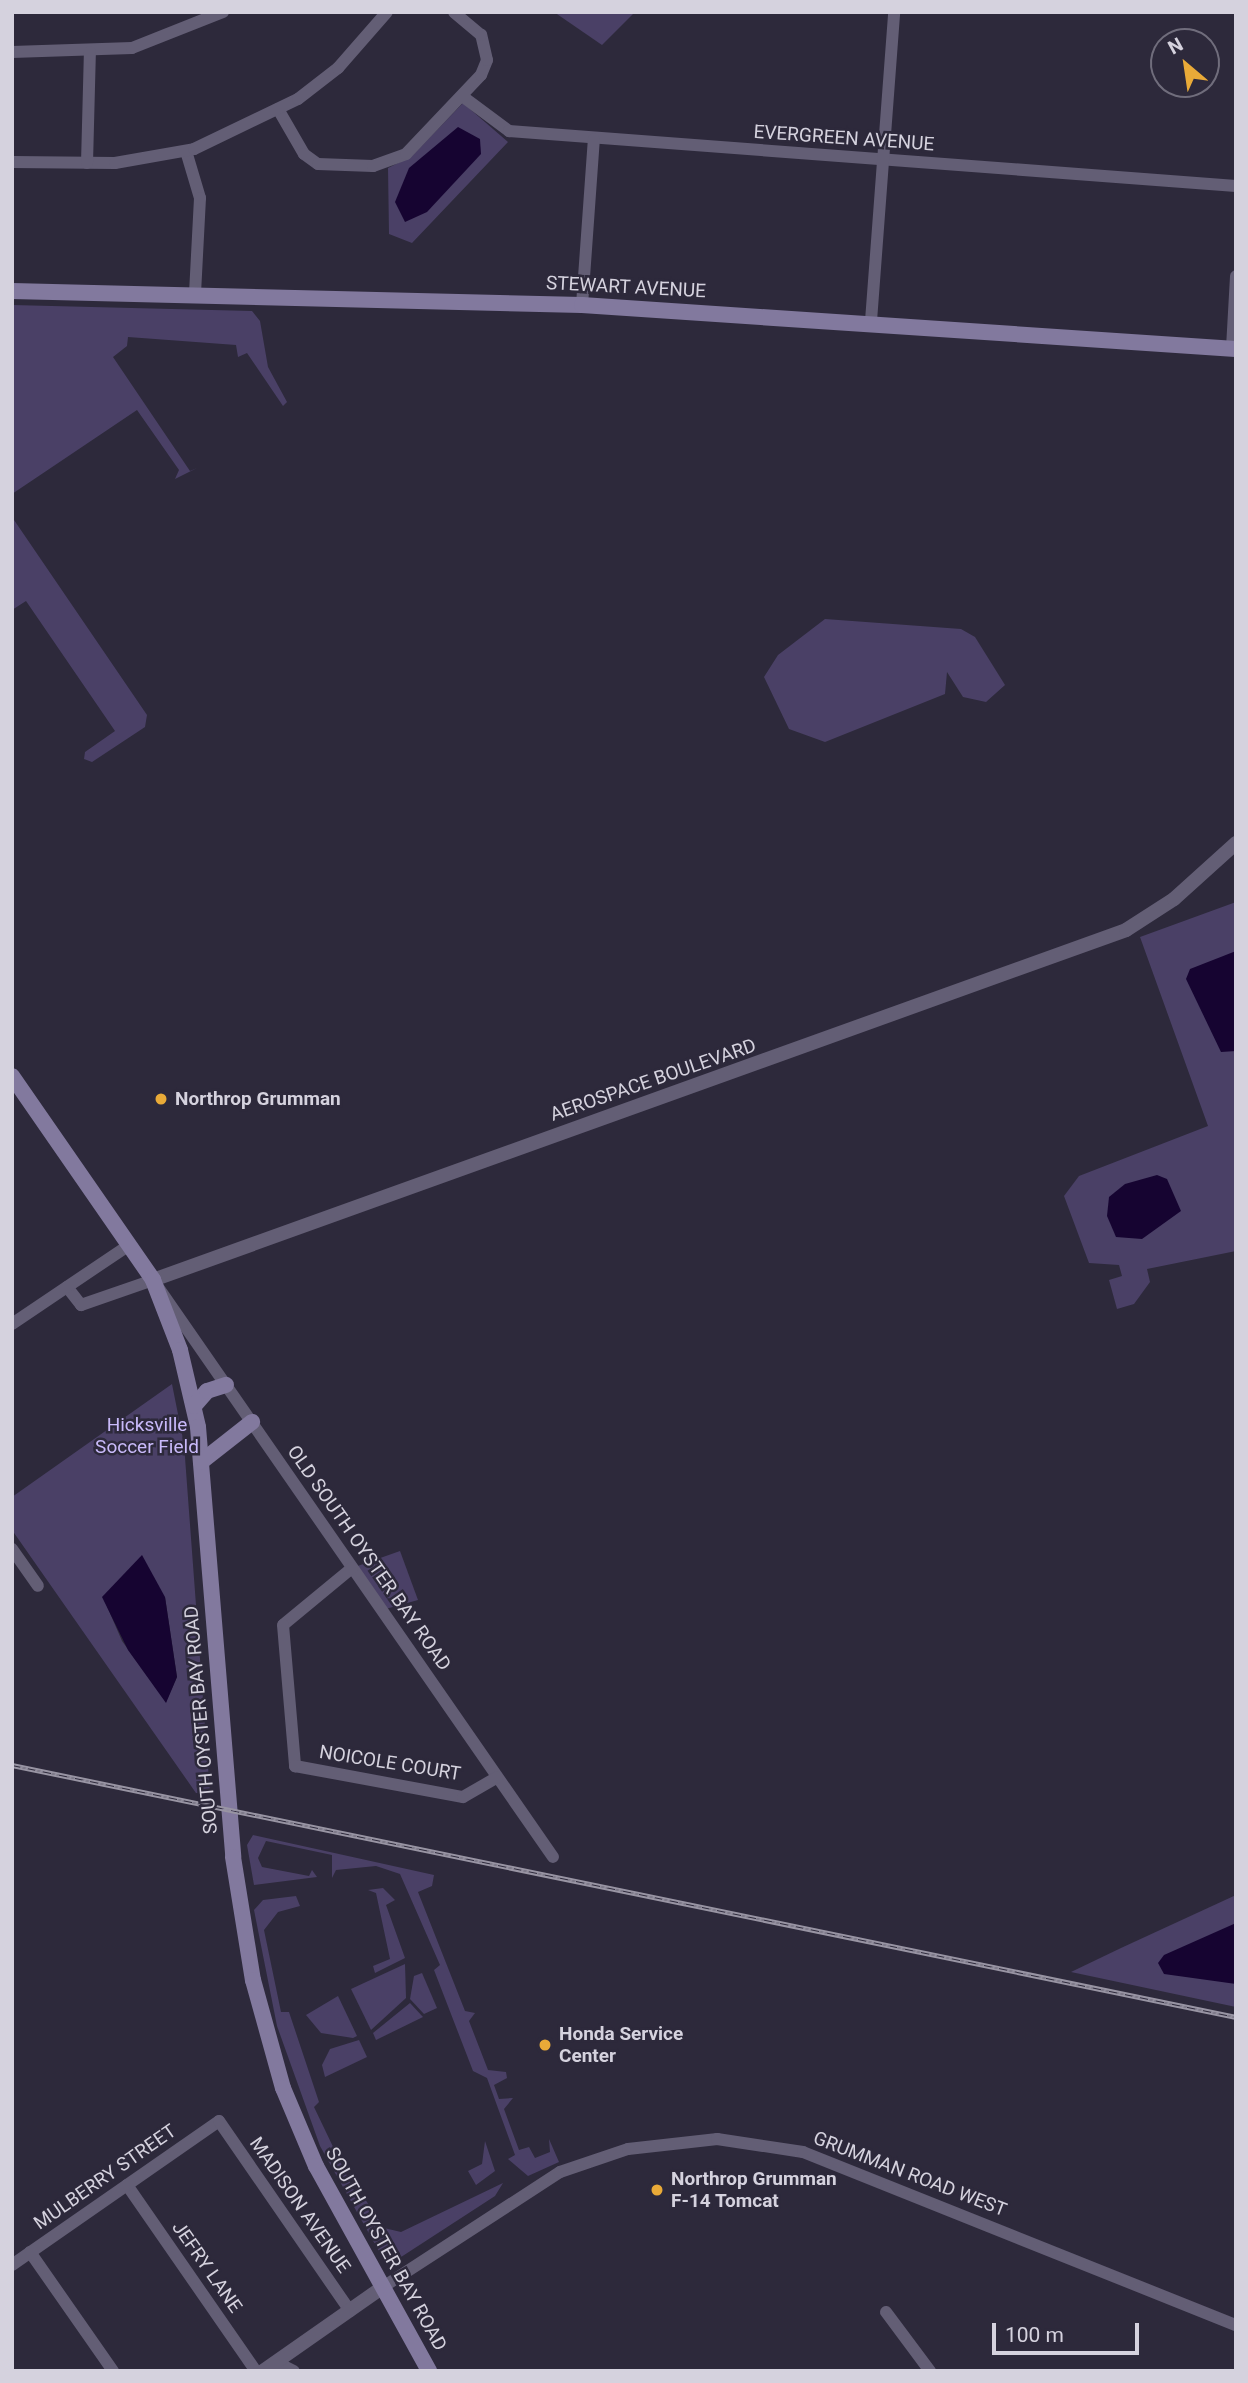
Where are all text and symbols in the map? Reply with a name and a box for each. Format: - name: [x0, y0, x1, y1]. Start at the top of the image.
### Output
- north arrow: [1150, 28, 1220, 98]
- text: N: [1164, 33, 1187, 59]
- street label: EVERGREEN AVENUE: [753, 120, 935, 156]
- street label: STEWART AVENUE: [545, 271, 707, 303]
- street label: AEROSPACE BOULEVARD: [547, 1034, 759, 1126]
- place label: Northrop Grumman: [175, 1088, 341, 1110]
- marker: Northrop Grumman: [153, 1091, 169, 1107]
- park label: Hicksville Soccer Field: [95, 1414, 199, 1458]
- street label: OLD SOUTH OYSTER BAY ROAD: [282, 1441, 456, 1675]
- street label: SOUTH OYSTER BAY ROAD: [180, 1605, 222, 1835]
- street label: NOICOLE COURT: [318, 1741, 462, 1785]
- place label: Honda Service Center: [559, 2023, 683, 2067]
- marker: Honda Service Center: [537, 2037, 553, 2053]
- street label: MULBERRY STREET: [30, 2119, 180, 2235]
- street label: GRUMMAN ROAD WEST: [810, 2127, 1010, 2221]
- street label: MADISON AVENUE: [245, 2133, 355, 2277]
- street label: SOUTH OYSTER BAY ROAD: [321, 2143, 451, 2355]
- place label: Northrop Grumman F-14 Tomcat: [671, 2168, 837, 2212]
- marker: Northrop Grumman F-14 Tomcat: [649, 2182, 665, 2198]
- street label: JEFRY LANE: [167, 2217, 247, 2317]
- scale bar: [996, 2310, 1143, 2354]
- text: 100 m: [1005, 2323, 1064, 2347]

